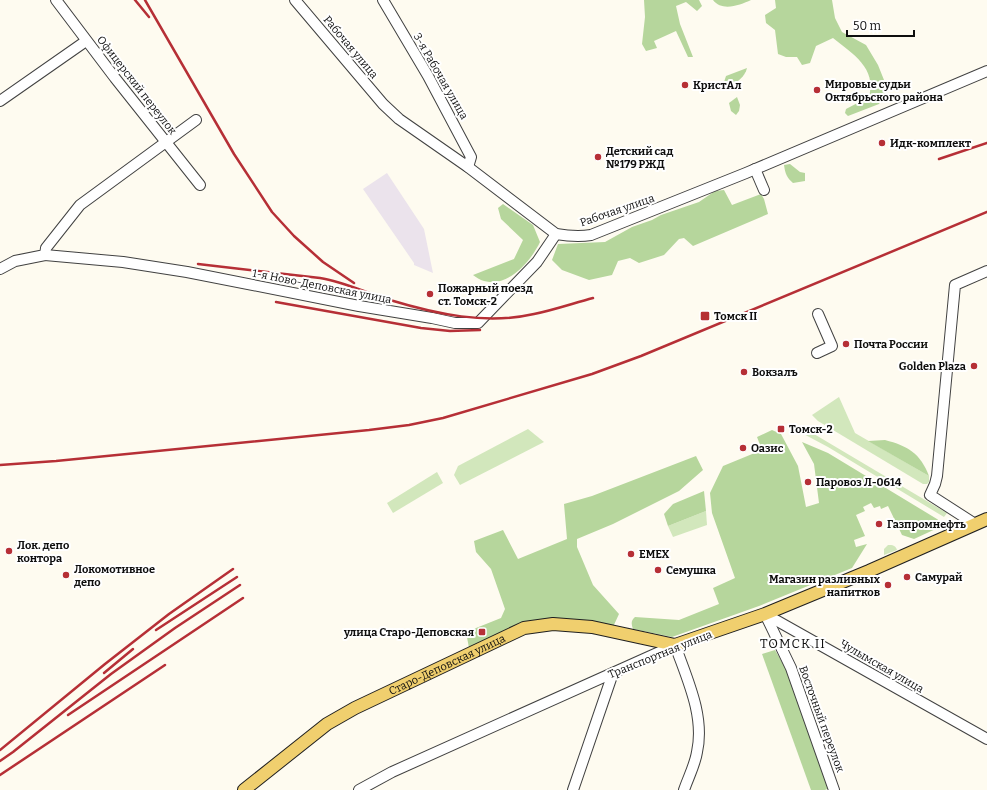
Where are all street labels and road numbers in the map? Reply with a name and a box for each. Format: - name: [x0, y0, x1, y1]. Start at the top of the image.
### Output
- street label: Рабочая улица: [321, 13, 381, 81]
- street label: 3-я Рабочая улица: [411, 31, 471, 122]
- street label: Офицерский переулок: [94, 33, 179, 138]
- street label: Рабочая улица: [578, 192, 656, 229]
- street label: 1-я Ново-Деповская улица: [251, 267, 393, 306]
- street label: Транспортная улица: [606, 628, 714, 681]
- street label: Старо-Деповская улица: [387, 632, 508, 698]
- street label: Чулымская улица: [838, 637, 926, 696]
- street label: Восточный переулок: [796, 664, 847, 775]

